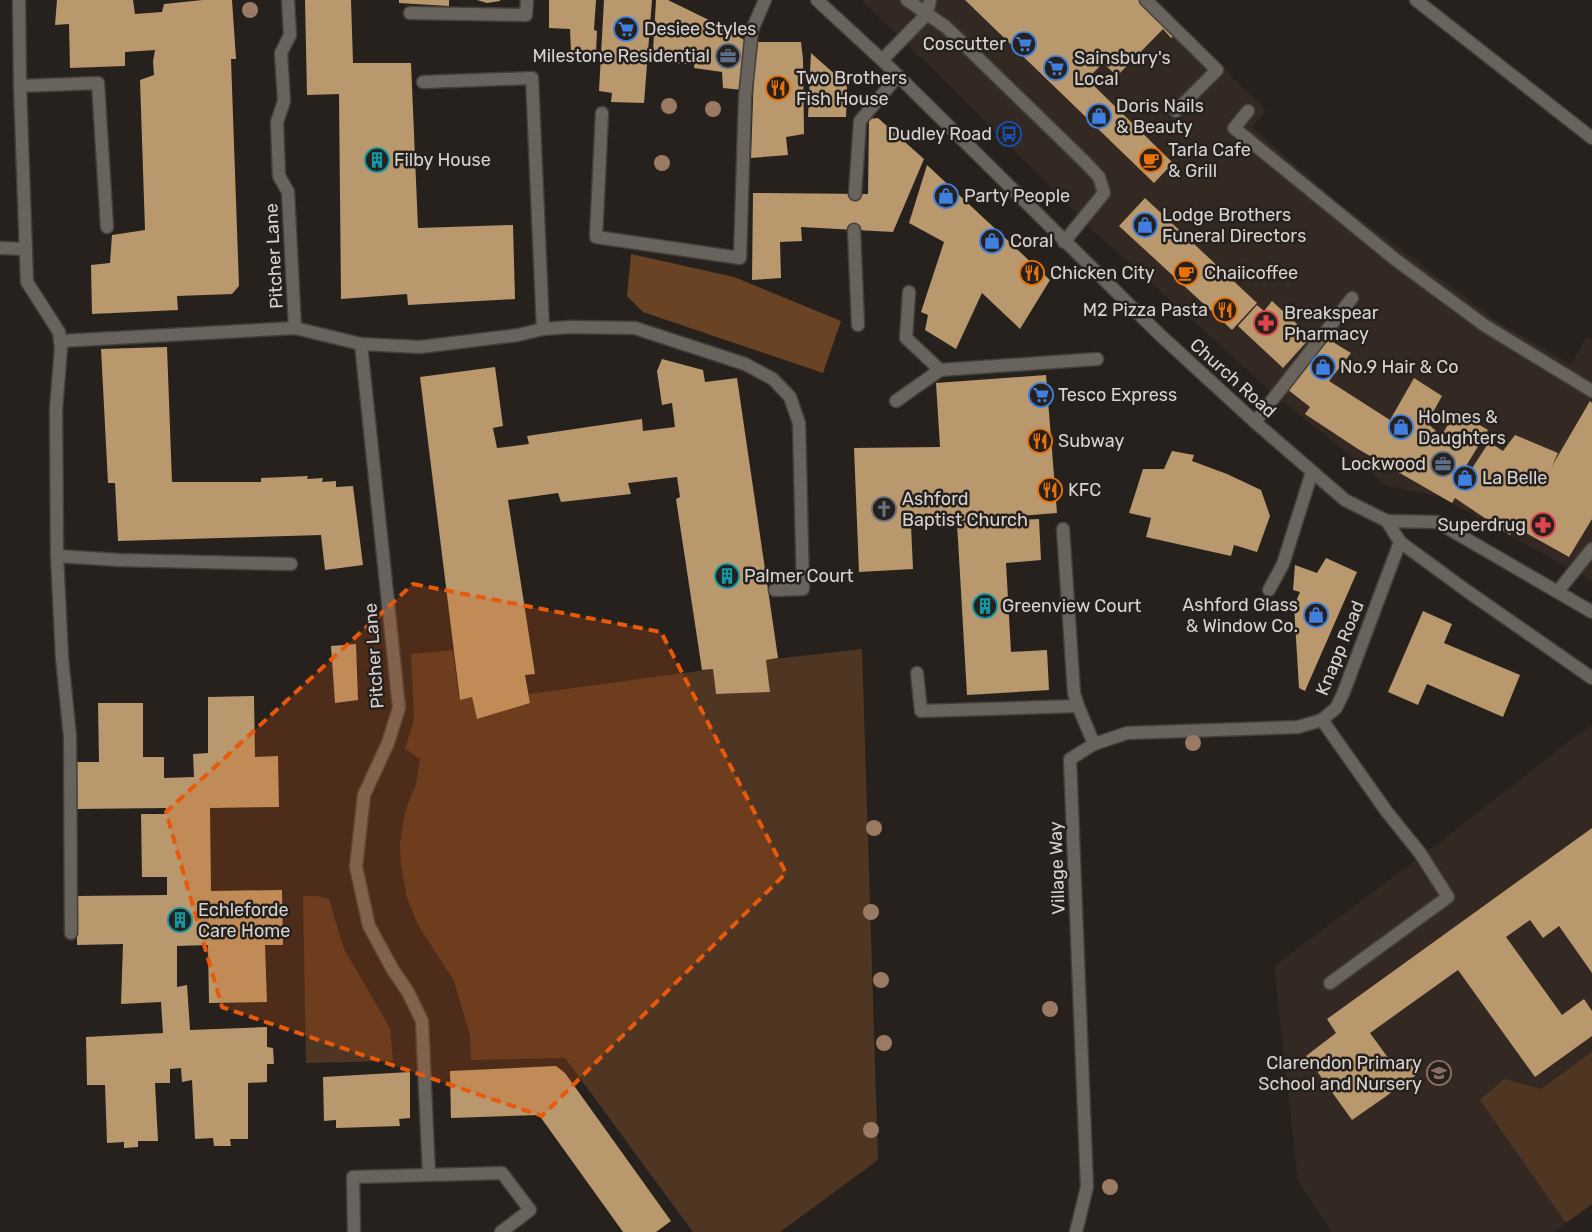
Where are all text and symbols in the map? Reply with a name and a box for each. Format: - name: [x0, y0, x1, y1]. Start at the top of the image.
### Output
- supermarket icon: Desiee Styles: [613, 16, 639, 42]
- place label: Desiee Styles: [644, 18, 756, 40]
- supermarket icon: Coscutter: [1011, 31, 1037, 57]
- place label: Coscutter: [923, 33, 1006, 55]
- office icon: Milestone Residential: [715, 43, 741, 69]
- place label: Milestone Residential: [532, 45, 710, 67]
- place label: Sainsbury's Local: [1074, 47, 1171, 90]
- supermarket icon: Sainsbury's Local: [1043, 55, 1069, 81]
- place label: Two Brothers Fish House: [796, 67, 907, 110]
- restaurant icon: Two Brothers Fish House: [765, 75, 791, 101]
- place label: Doris Nails & Beauty: [1116, 95, 1204, 138]
- shop icon: Doris Nails & Beauty: [1086, 103, 1112, 129]
- bus stop icon: Dudley Road: [996, 121, 1022, 147]
- place label: Dudley Road: [887, 123, 992, 145]
- place label: Tarla Cafe & Grill: [1168, 139, 1251, 182]
- building icon: Filby House: [364, 147, 390, 173]
- cafe icon: Tarla Cafe & Grill: [1138, 147, 1164, 173]
- place label: Filby House: [394, 149, 491, 171]
- shop icon: Party People: [933, 183, 959, 209]
- place label: Party People: [964, 185, 1070, 207]
- street label: Pitcher Lane: [260, 203, 288, 309]
- place label: Lodge Brothers Funeral Directors: [1162, 204, 1306, 247]
- shop icon: Lodge Brothers Funeral Directors: [1132, 212, 1158, 238]
- shop icon: Coral: [979, 228, 1005, 254]
- place label: Coral: [1010, 230, 1053, 252]
- restaurant icon: Chicken City: [1019, 260, 1045, 286]
- cafe icon: Chaiicoffee: [1173, 260, 1199, 286]
- place label: Chicken City: [1050, 262, 1155, 284]
- place label: Chaiicoffee: [1204, 262, 1298, 284]
- restaurant icon: M2 Pizza Pasta: [1212, 297, 1238, 323]
- place label: M2 Pizza Pasta: [1083, 299, 1208, 321]
- place label: Breakspear Pharmacy: [1284, 302, 1379, 345]
- pharmacy icon: Breakspear Pharmacy: [1253, 310, 1279, 336]
- street label: Church Road: [1185, 334, 1281, 422]
- shop icon: No.9 Hair & Co: [1310, 354, 1336, 380]
- place label: No.9 Hair & Co: [1340, 356, 1459, 378]
- supermarket icon: Tesco Express: [1028, 382, 1054, 408]
- place label: Tesco Express: [1058, 384, 1177, 406]
- place label: Holmes & Daughters: [1418, 406, 1506, 449]
- shop icon: Holmes & Daughters: [1388, 414, 1414, 440]
- restaurant icon: Subway: [1027, 428, 1053, 454]
- place label: Subway: [1058, 430, 1124, 452]
- office icon: Lockwood: [1430, 451, 1456, 477]
- place label: Lockwood: [1341, 453, 1426, 475]
- shop icon: La Belle: [1452, 465, 1478, 491]
- place label: La Belle: [1482, 467, 1547, 489]
- restaurant icon: KFC: [1037, 477, 1063, 503]
- place label: KFC: [1068, 479, 1101, 501]
- place label: Ashford Baptist Church: [902, 488, 1028, 531]
- church icon: Ashford Baptist Church: [871, 496, 897, 522]
- pharmacy icon: Superdrug: [1530, 512, 1556, 538]
- place label: Superdrug: [1437, 514, 1526, 536]
- building icon: Palmer Court: [714, 563, 740, 589]
- place label: Palmer Court: [744, 565, 854, 587]
- building icon: Greenview Court: [972, 593, 998, 619]
- place label: Ashford Glass & Window Co.: [1182, 594, 1298, 637]
- place label: Greenview Court: [1002, 595, 1141, 617]
- street label: Knapp Road: [1311, 597, 1369, 699]
- street label: Pitcher Lane: [359, 602, 389, 710]
- shop icon: Ashford Glass & Window Co.: [1303, 602, 1329, 628]
- street label: Village Way: [1044, 821, 1070, 915]
- place label: Echleforde Care Home: [198, 899, 290, 942]
- building icon: Echleforde Care Home: [167, 907, 193, 933]
- place label: Clarendon Primary School and Nursery: [1258, 1052, 1422, 1095]
- school or university icon: Clarendon Primary School and Nursery: [1426, 1060, 1452, 1086]

